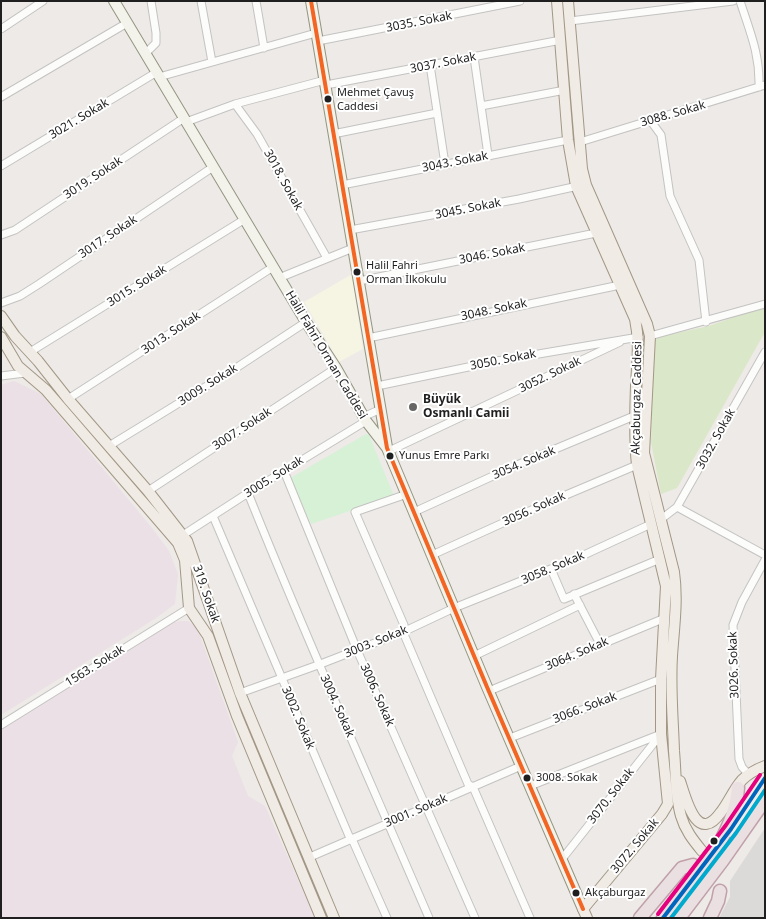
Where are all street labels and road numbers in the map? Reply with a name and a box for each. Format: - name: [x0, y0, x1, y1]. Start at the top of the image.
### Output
- street label: 3035. Sokak: [385, 9, 453, 35]
- street label: 3037. Sokak: [409, 50, 477, 76]
- street label: 3021. Sokak: [46, 96, 112, 142]
- street label: 3088. Sokak: [639, 98, 707, 130]
- street label: 3018. Sokak: [260, 147, 306, 213]
- street label: 3043. Sokak: [421, 149, 489, 175]
- street label: 3019. Sokak: [61, 154, 125, 202]
- street label: 3045. Sokak: [434, 196, 502, 222]
- street label: 3017. Sokak: [76, 212, 140, 262]
- street label: 3046. Sokak: [458, 241, 526, 267]
- street label: 3015. Sokak: [105, 262, 169, 310]
- street label: Halil Fahri Orman Caddesi: [282, 288, 370, 422]
- street label: 3048. Sokak: [460, 296, 528, 324]
- street label: 3013. Sokak: [139, 309, 203, 357]
- street label: Akçaburgaz Caddesi: [629, 341, 645, 455]
- street label: 3050. Sokak: [469, 347, 537, 373]
- street label: 3052. Sokak: [517, 354, 583, 396]
- street label: 3009. Sokak: [176, 361, 240, 409]
- street label: 3007. Sokak: [210, 405, 274, 453]
- street label: 3032. Sokak: [693, 406, 739, 472]
- street label: 3054. Sokak: [490, 443, 558, 483]
- street label: 3005. Sokak: [242, 453, 306, 501]
- street label: 3056. Sokak: [500, 489, 568, 529]
- street label: 3058. Sokak: [519, 548, 587, 588]
- street label: 319. Sokak: [189, 563, 223, 625]
- street label: 3003. Sokak: [342, 623, 410, 661]
- street label: 3026. Sokak: [726, 631, 742, 699]
- street label: 3064. Sokak: [543, 634, 611, 674]
- street label: 1563. Sokak: [63, 642, 127, 690]
- street label: 3006. Sokak: [357, 661, 397, 729]
- street label: 3004. Sokak: [317, 672, 357, 740]
- street label: 3002. Sokak: [278, 684, 318, 752]
- street label: 3066. Sokak: [551, 689, 619, 727]
- street label: 3070. Sokak: [585, 765, 637, 827]
- street label: 3001. Sokak: [382, 791, 450, 831]
- street label: 3072. Sokak: [608, 816, 662, 876]

